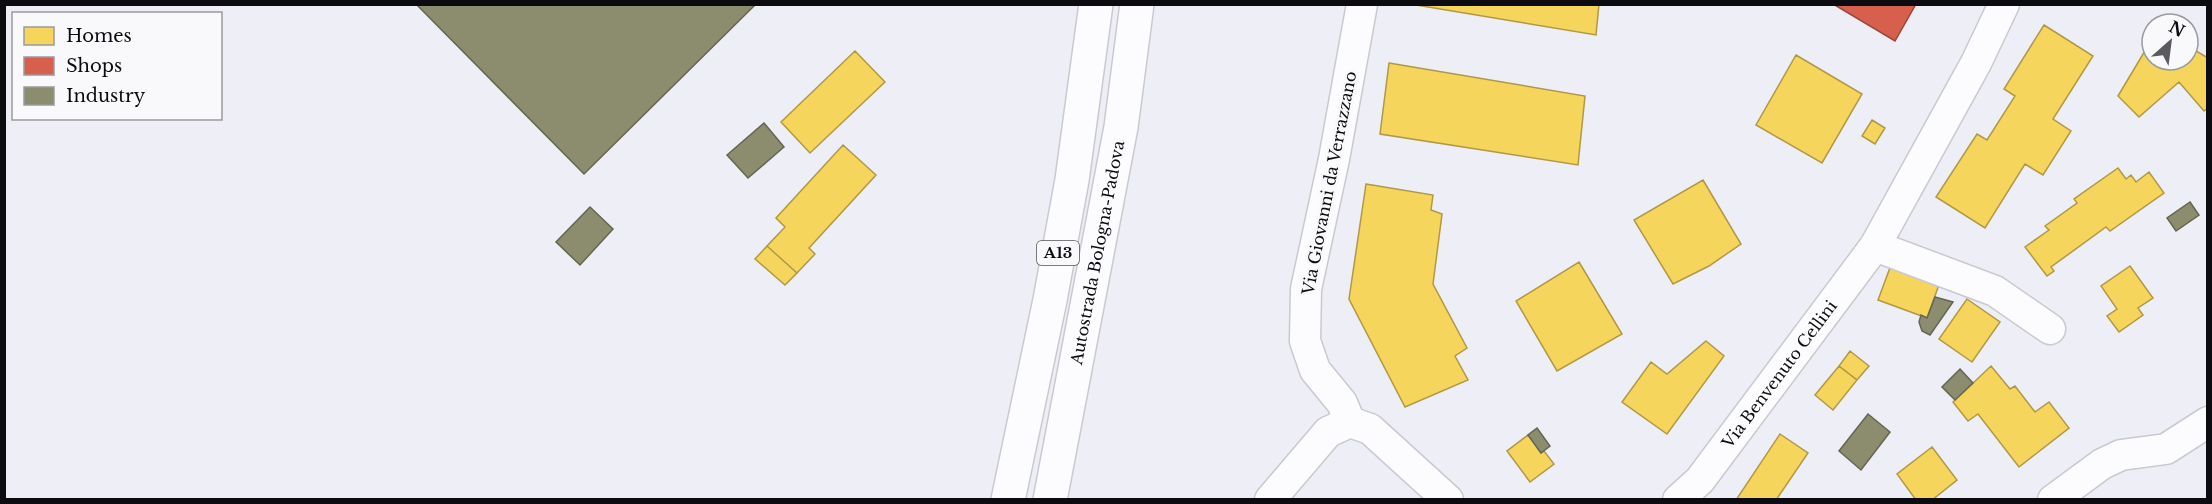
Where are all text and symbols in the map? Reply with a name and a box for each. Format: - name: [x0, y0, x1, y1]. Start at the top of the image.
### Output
- legend: [12, 12, 222, 120]
- north arrow: [2140, 12, 2200, 72]
- text: N: [2166, 16, 2188, 41]
- text: Homes: [66, 25, 132, 47]
- text: Shops: [66, 55, 122, 77]
- street label: Via Giovanni da Verrazzano: [1297, 70, 1361, 297]
- text: Industry: [66, 85, 146, 107]
- street label: Autostrada Bologna-Padova: [1066, 139, 1128, 367]
- road number: A13: [1037, 241, 1079, 265]
- street label: Via Benvenuto Cellini: [1717, 296, 1841, 453]

